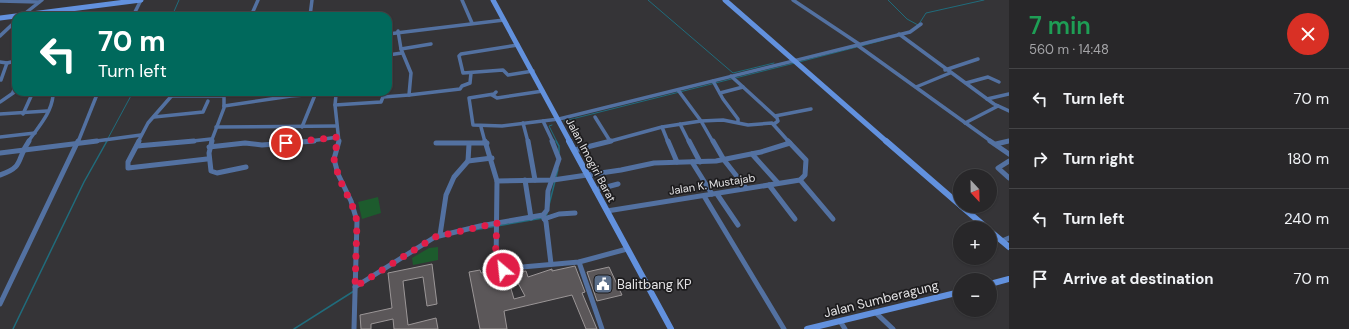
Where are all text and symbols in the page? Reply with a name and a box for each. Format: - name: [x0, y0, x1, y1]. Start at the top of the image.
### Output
- text: 7 min: [1029, 10, 1091, 41]
- button: close: [1287, 13, 1329, 55]
- text: 70 m: [98, 23, 166, 60]
- icon: left: [32, 28, 84, 80]
- text: 560 m · 14:48: [1029, 41, 1109, 58]
- text: Turn left: [98, 59, 167, 83]
- icon: left: [1029, 88, 1051, 110]
- text: Turn left: [1063, 89, 1124, 109]
- text: 70 m: [1294, 89, 1329, 109]
- street label: Jalan Imogiri Barat: [563, 116, 619, 204]
- pin: [269, 126, 303, 160]
- icon: arrive: [275, 132, 297, 154]
- icon: right: [1029, 148, 1051, 170]
- text: Turn right: [1063, 149, 1134, 169]
- text: 180 m: [1288, 149, 1329, 169]
- north arrow: [953, 169, 997, 213]
- map controls: [953, 169, 997, 317]
- street label: Jalan K. Mustajab: [668, 170, 756, 198]
- icon: left: [1029, 208, 1051, 230]
- text: Turn left: [1063, 209, 1124, 229]
- text: 240 m: [1284, 209, 1329, 229]
- button: +: [953, 221, 997, 265]
- position arrow: [482, 249, 524, 291]
- icon: arrive: [1029, 268, 1051, 290]
- text: Arrive at destination: [1063, 269, 1214, 289]
- text: 70 m: [1294, 269, 1329, 289]
- public building icon: Balitbang KP: [592, 273, 614, 295]
- button: −: [953, 273, 997, 317]
- place label: Balitbang KP: [617, 276, 692, 293]
- street label: Jalan Sumberagung: [822, 276, 940, 322]

